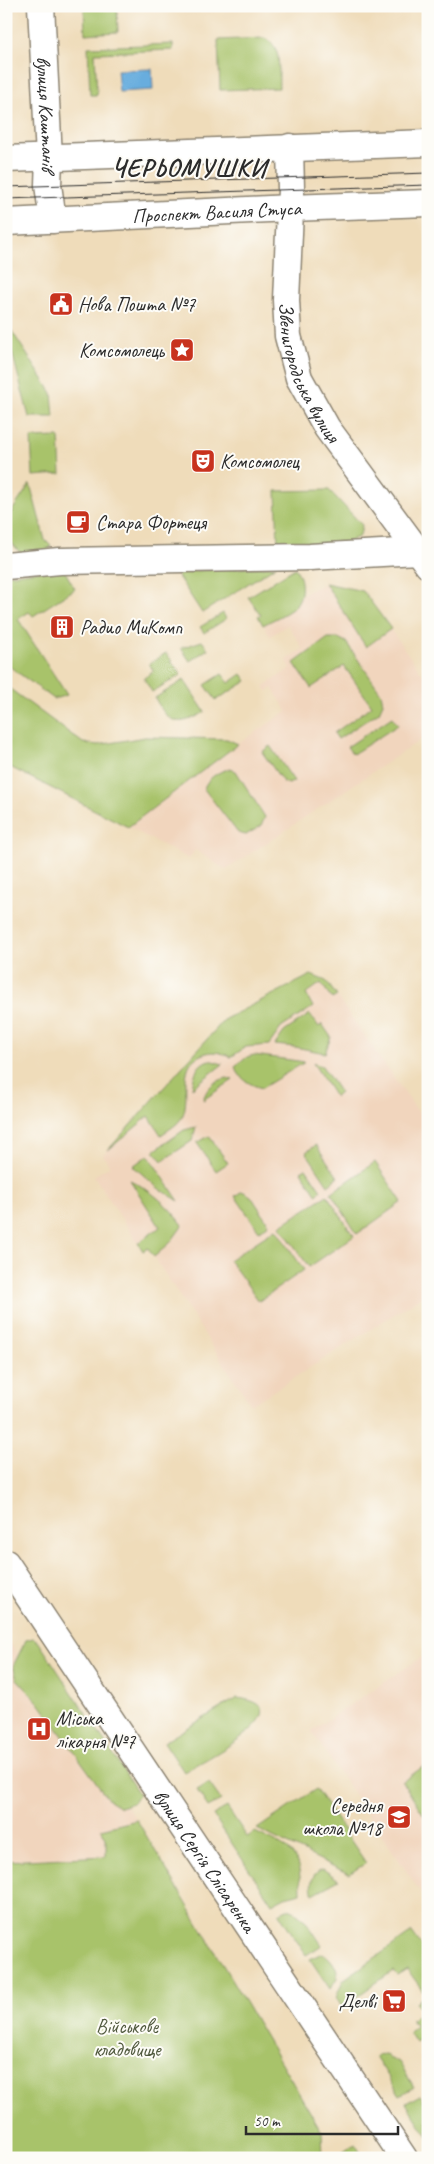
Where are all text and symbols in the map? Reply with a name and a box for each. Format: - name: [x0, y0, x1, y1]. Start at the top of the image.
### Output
- street label: вулиця Каштанів: [31, 56, 61, 177]
- district label: ЧЕРЬОМУШКИ: [111, 152, 270, 184]
- street label: Проспект Василя Стуса: [132, 196, 303, 229]
- public building icon: Нова Пошта №7: [48, 291, 74, 317]
- place label: Нова Пошта №7: [78, 292, 196, 317]
- street label: Звенигородська вулиця: [273, 302, 346, 449]
- place icon: Комсомолець: [169, 337, 195, 363]
- place label: Комсомолець: [79, 338, 166, 363]
- theatre icon: Комсомолец: [190, 448, 216, 474]
- place label: Комсомолец: [220, 449, 300, 474]
- cafe icon: Стара Фортеця: [65, 509, 91, 535]
- place label: Стара Фортеця: [96, 510, 208, 535]
- building icon: Радио МиКомп: [49, 614, 75, 640]
- place label: Радио МиКомп: [80, 615, 183, 640]
- place label: Міська лікарня №7: [56, 1706, 136, 1754]
- hospital icon: Міська лікарня №7: [26, 1716, 52, 1742]
- street label: вулиця Сергія Слісаренка: [148, 1785, 262, 1939]
- place label: Середня школа №18: [302, 1793, 384, 1841]
- school or university icon: Середня школа №18: [386, 1804, 412, 1830]
- supermarket icon: Делві: [381, 1988, 407, 2014]
- place label: Делві: [339, 1989, 378, 2014]
- park label: Військове кладовище: [93, 2014, 162, 2062]
- scale bar: [246, 2104, 399, 2136]
- text: 50 m: [254, 2112, 281, 2131]

